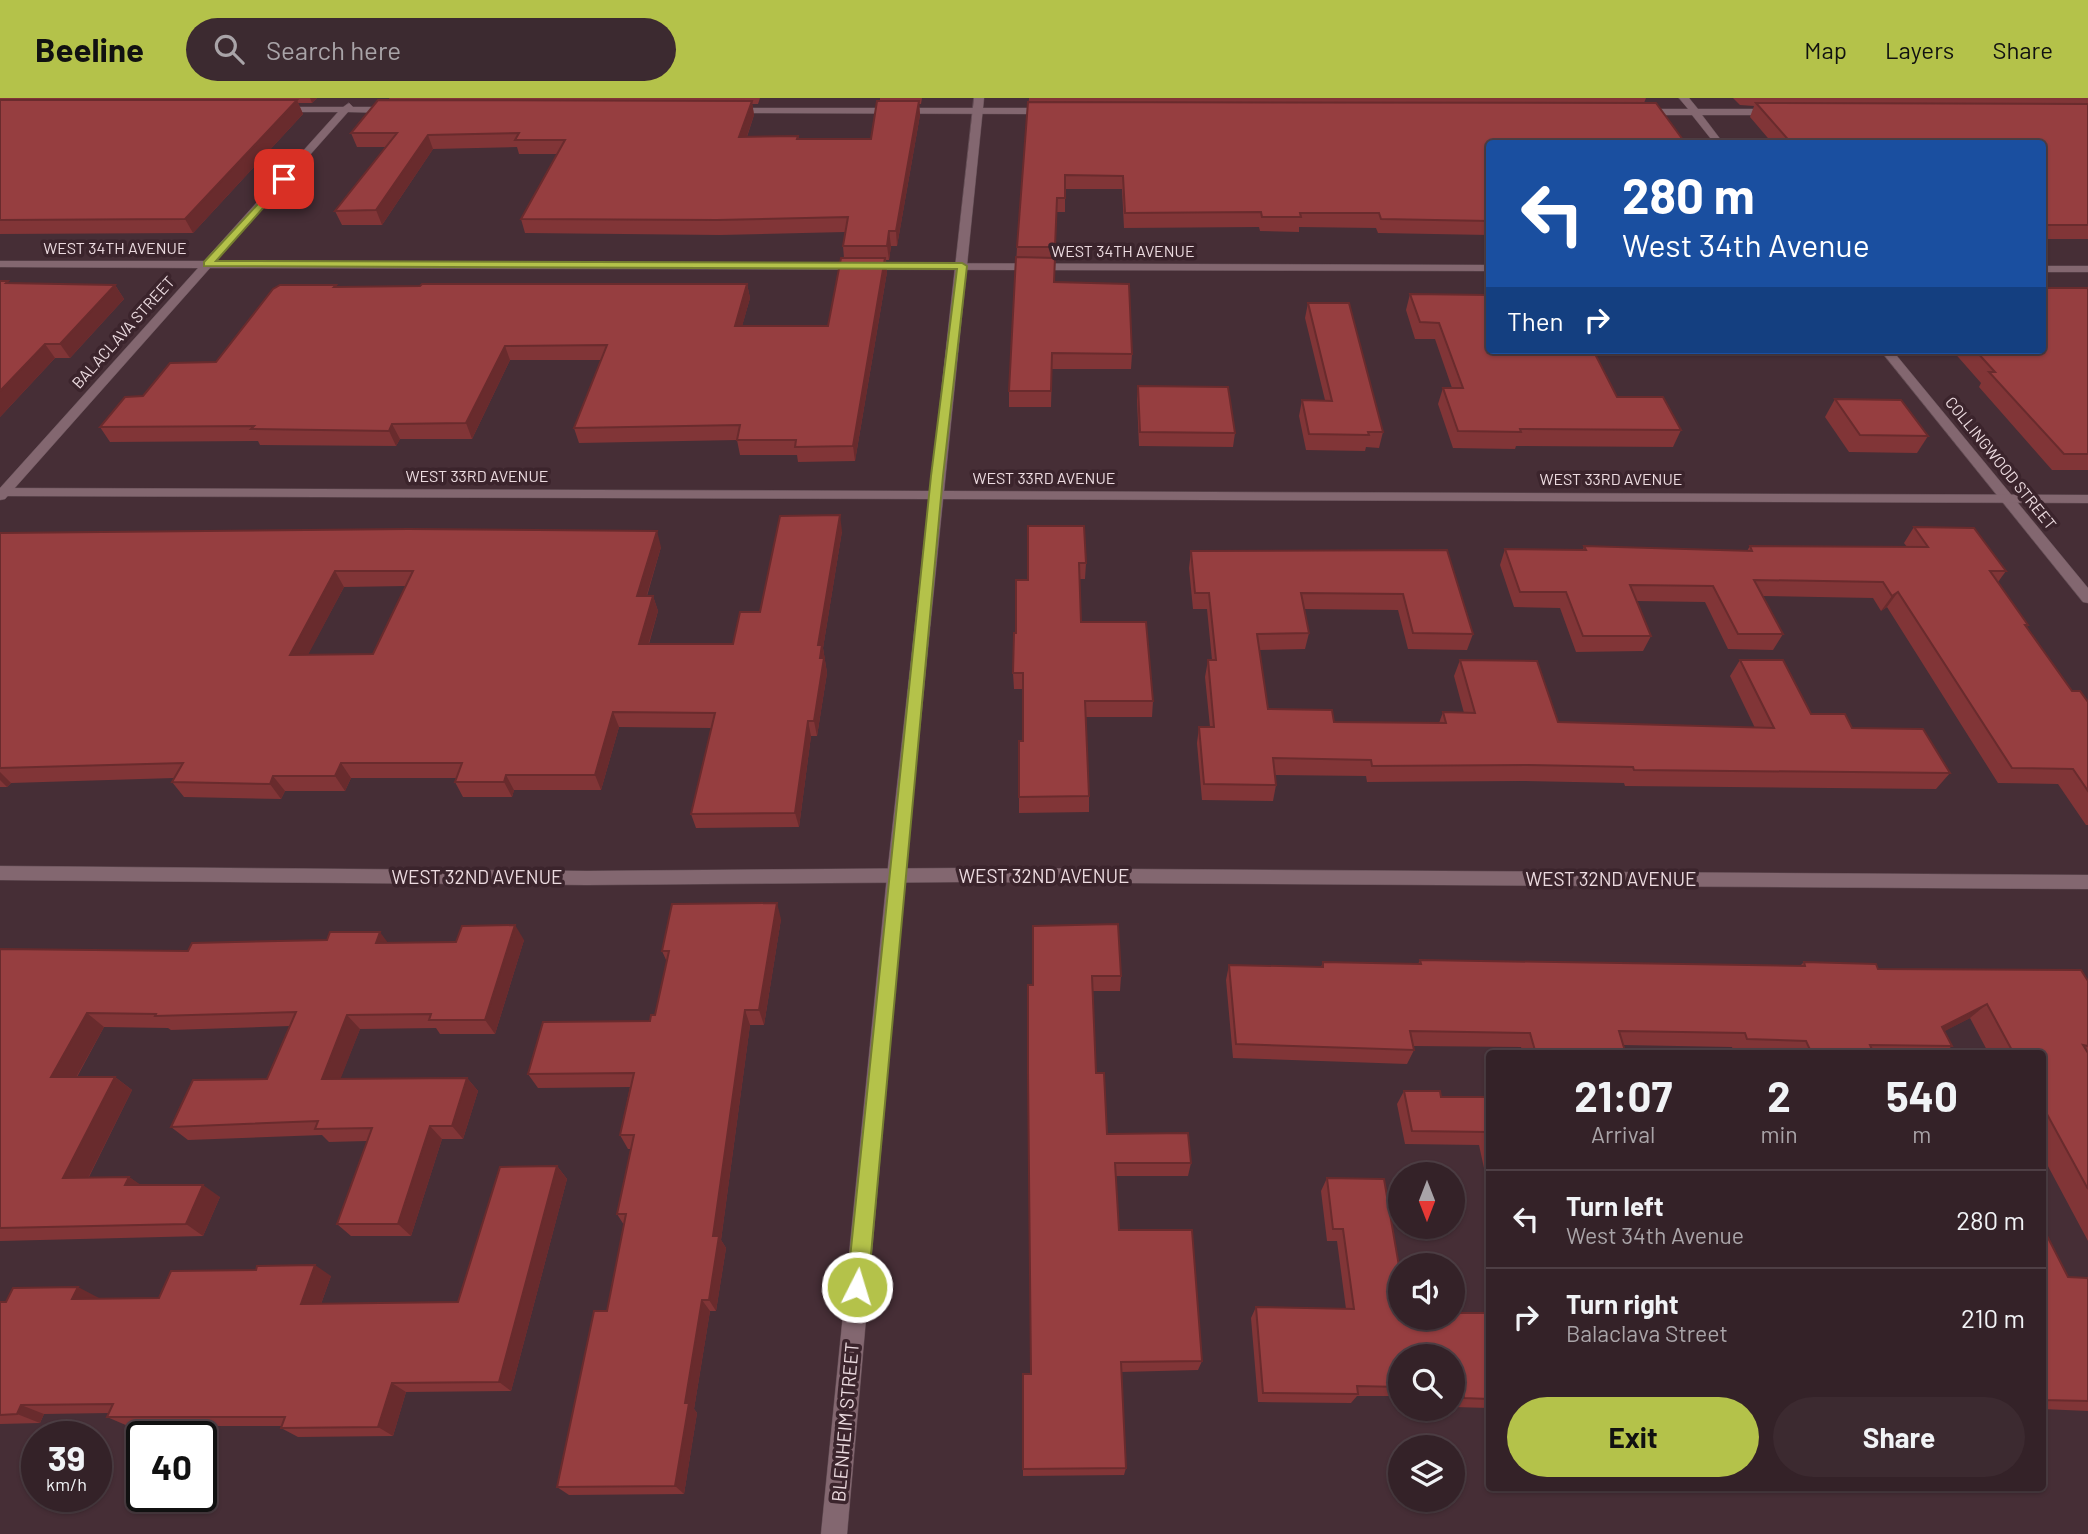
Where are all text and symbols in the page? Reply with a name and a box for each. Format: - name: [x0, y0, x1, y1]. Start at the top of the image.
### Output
- search box: [186, 18, 676, 81]
- text: Beeline: [35, 29, 144, 69]
- icon: search: [210, 30, 248, 68]
- text: Search here: [266, 34, 401, 65]
- text: Map: [1804, 35, 1847, 64]
- text: Layers: [1885, 35, 1954, 64]
- text: Share: [1992, 35, 2053, 64]
- pin: [254, 149, 314, 209]
- icon: arrive: [265, 160, 303, 198]
- text: 280 m: [1622, 165, 1755, 224]
- icon: left: [1507, 168, 1598, 259]
- text: West 34th Avenue: [1622, 225, 1870, 263]
- street label: WEST 34TH AVENUE: [43, 238, 187, 257]
- street label: WEST 34TH AVENUE: [1051, 241, 1195, 260]
- street label: BALACLAVA STREET: [67, 272, 178, 392]
- icon: right: [1578, 301, 1616, 339]
- text: Then: [1507, 305, 1564, 336]
- street label: COLLINGWOOD STREET: [1942, 392, 2061, 533]
- street label: WEST 33RD AVENUE: [406, 466, 548, 485]
- street label: WEST 33RD AVENUE: [973, 468, 1115, 487]
- street label: WEST 33RD AVENUE: [1540, 469, 1682, 488]
- street label: WEST 32ND AVENUE: [958, 864, 1130, 887]
- street label: WEST 32ND AVENUE: [391, 865, 563, 888]
- street label: WEST 32ND AVENUE: [1525, 867, 1697, 890]
- text: 21:07: [1574, 1070, 1672, 1120]
- text: 2: [1767, 1070, 1791, 1120]
- text: 540: [1886, 1070, 1958, 1120]
- text: Arrival: [1591, 1120, 1655, 1148]
- text: min: [1760, 1120, 1798, 1148]
- text: m: [1912, 1120, 1931, 1148]
- north arrow: [1388, 1162, 1465, 1239]
- map controls: [1388, 1162, 1465, 1512]
- text: Turn left: [1566, 1190, 1664, 1221]
- icon: left: [1507, 1200, 1545, 1238]
- text: 280 m: [1956, 1204, 2025, 1235]
- text: West 34th Avenue: [1566, 1221, 1744, 1249]
- position arrow: [820, 1250, 894, 1324]
- button: sound: [1388, 1253, 1465, 1330]
- text: Turn right: [1566, 1288, 1679, 1319]
- icon: right: [1507, 1298, 1545, 1336]
- text: 210 m: [1961, 1302, 2025, 1333]
- text: Balaclava Street: [1566, 1319, 1728, 1347]
- street label: BLENHEIM STREET: [826, 1341, 863, 1503]
- button: search: [1388, 1344, 1465, 1421]
- button: Exit: [1507, 1397, 1759, 1477]
- button: Share: [1773, 1397, 2025, 1477]
- speed limit sign: 40: [126, 1421, 217, 1512]
- button: layers: [1388, 1435, 1465, 1512]
- text: 39: [48, 1436, 85, 1478]
- text: km/h: [46, 1473, 87, 1495]

